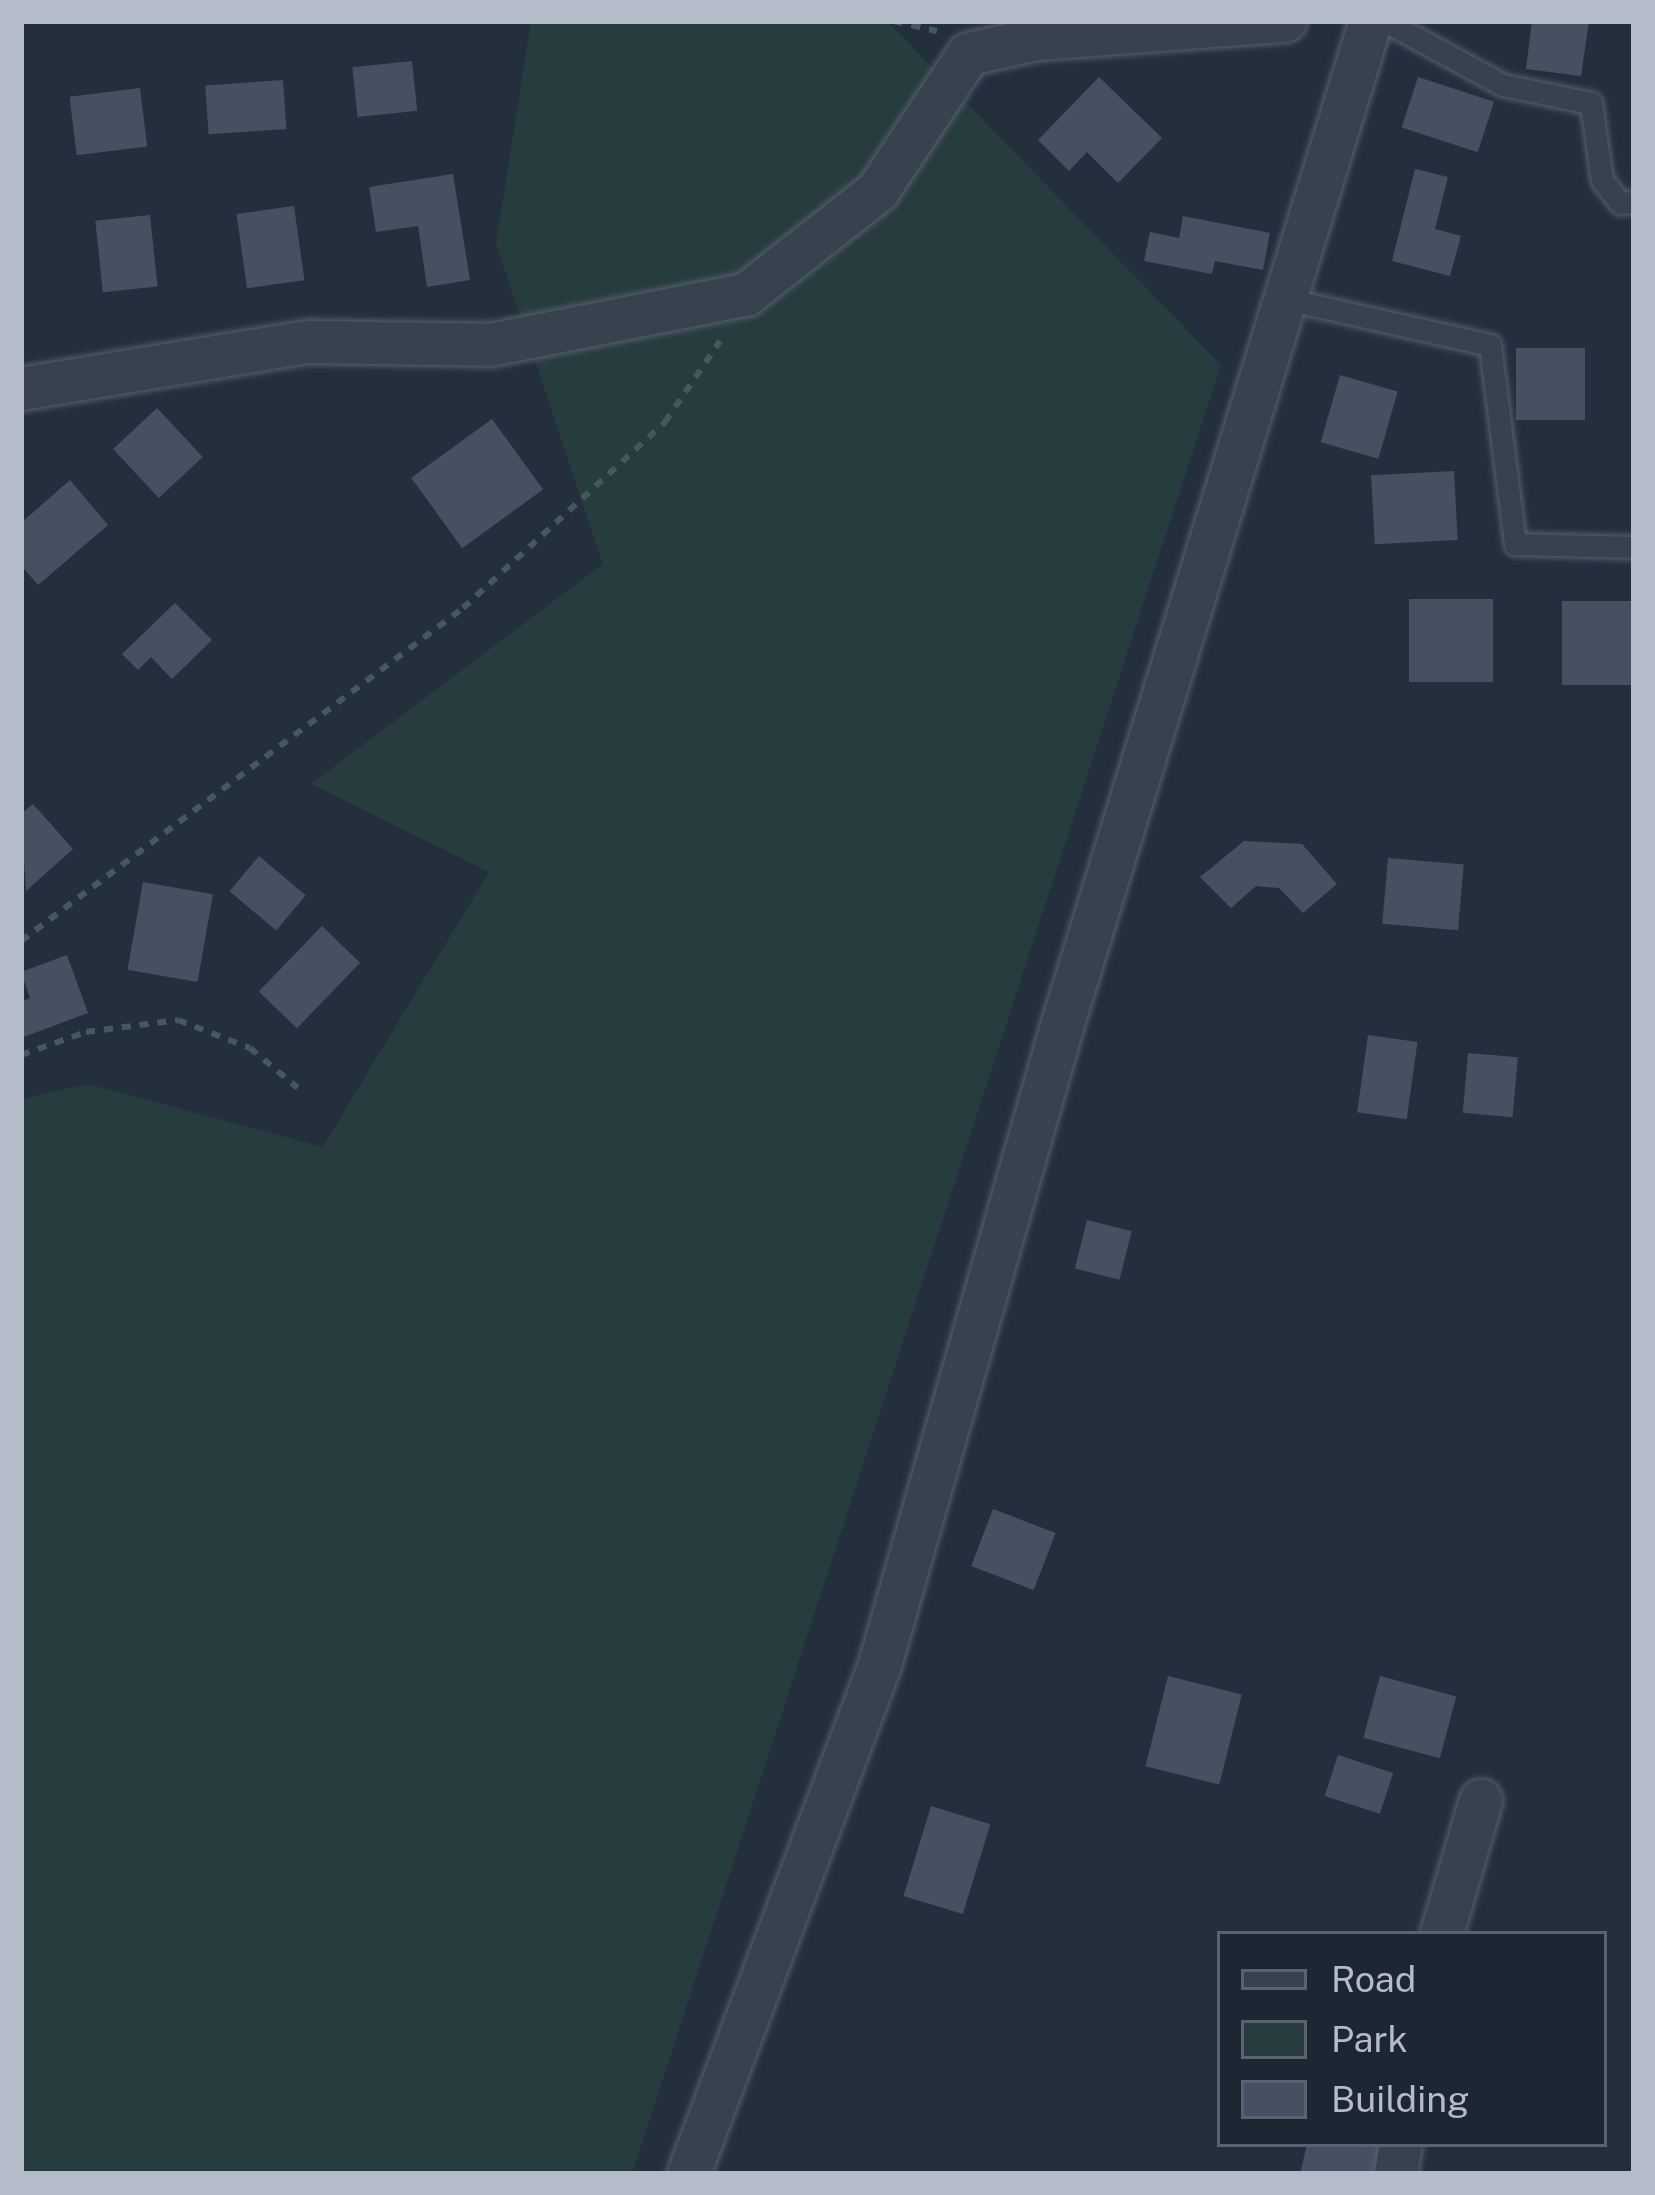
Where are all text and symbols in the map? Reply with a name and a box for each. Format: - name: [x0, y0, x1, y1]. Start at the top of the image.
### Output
- legend: [1217, 1931, 1607, 2147]
- text: Road: [1331, 1958, 1416, 2000]
- text: Park: [1331, 2018, 1408, 2060]
- text: Building: [1331, 2078, 1469, 2120]

